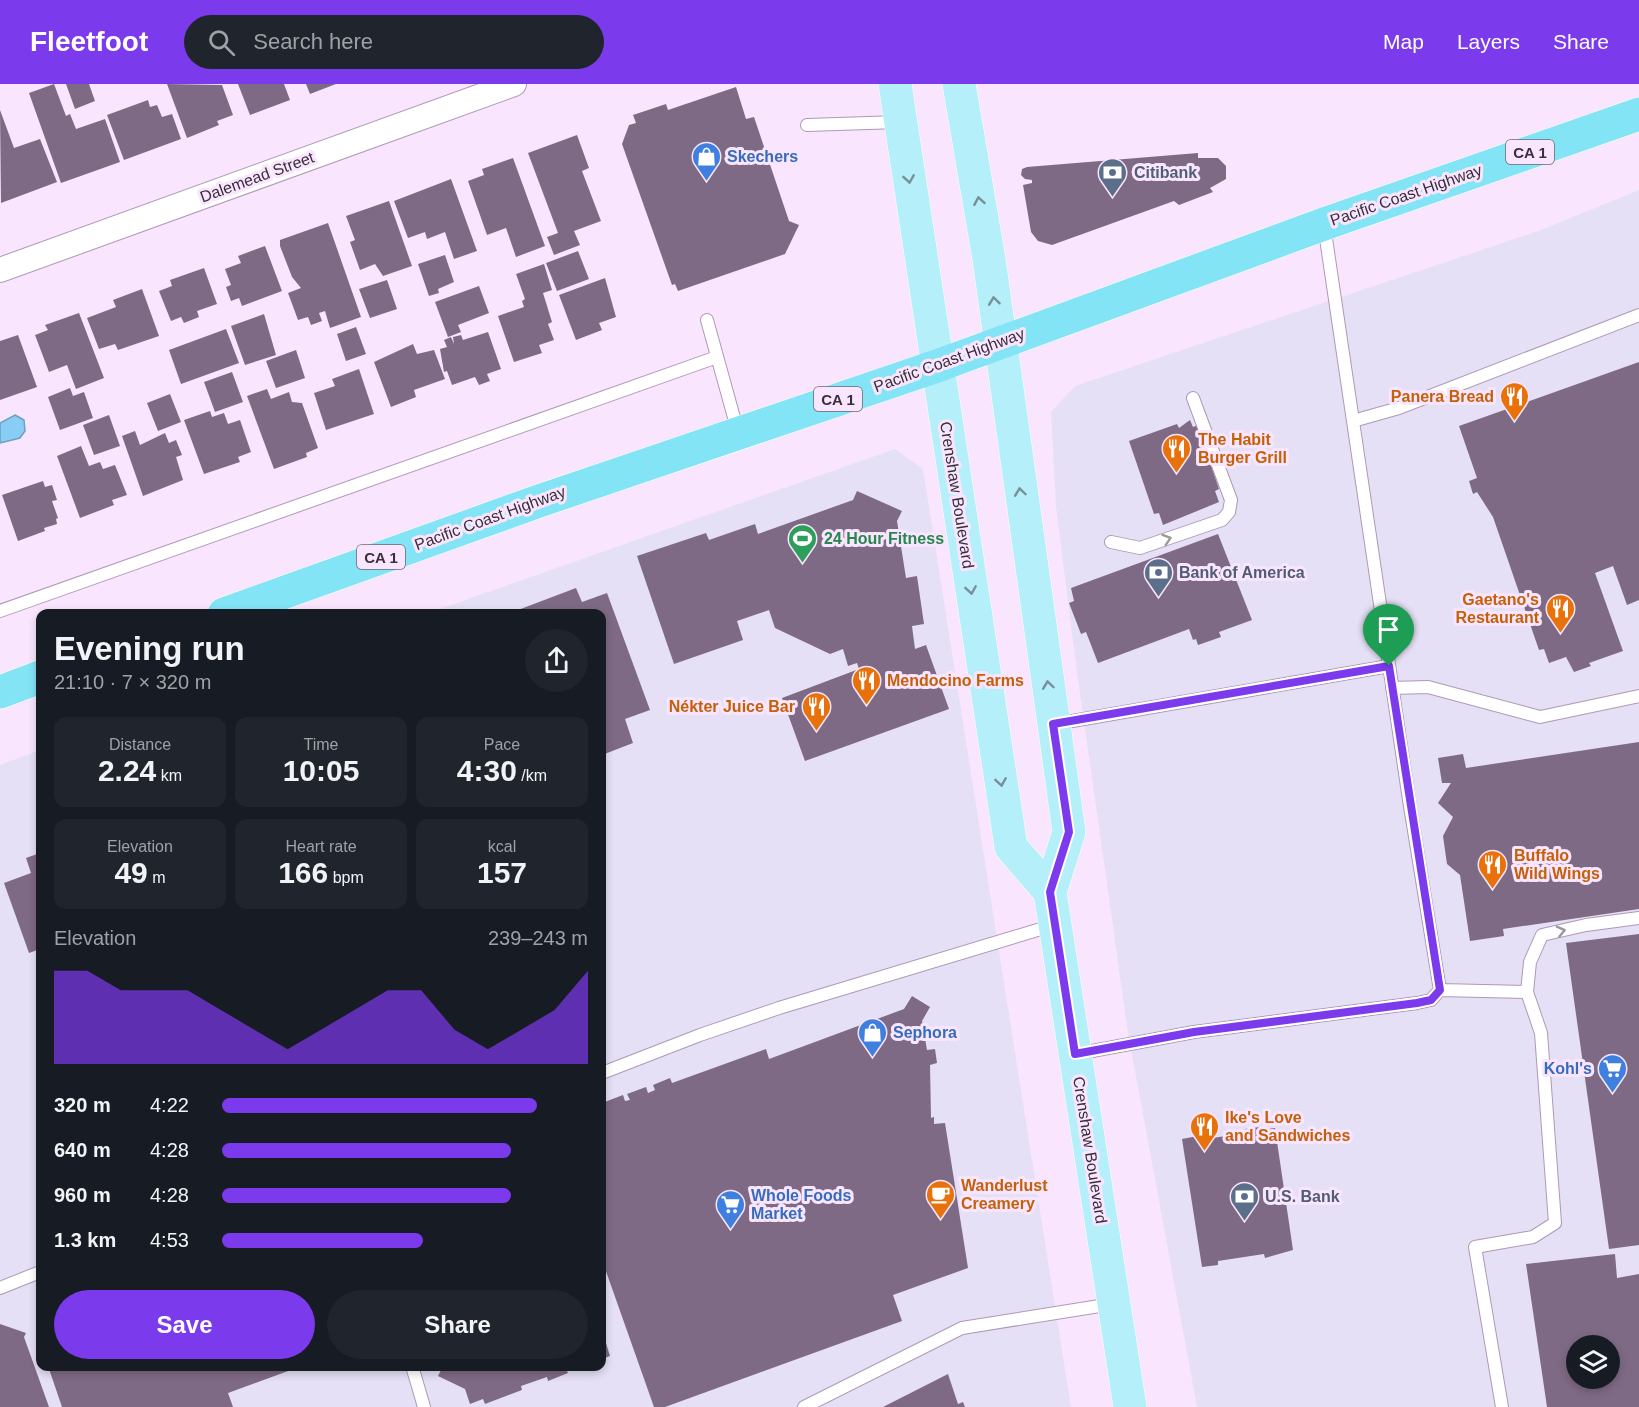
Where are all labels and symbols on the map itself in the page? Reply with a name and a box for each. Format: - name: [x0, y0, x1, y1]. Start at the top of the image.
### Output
- shop icon: Skechers: [690, 140, 722, 182]
- road number: CA 1: [1506, 140, 1554, 164]
- street label: Dalemead Street: [198, 148, 317, 206]
- place label: Skechers: [727, 148, 798, 165]
- bank icon: Citibank: [1097, 156, 1129, 198]
- street label: Pacific Coast Highway: [1328, 161, 1484, 229]
- place label: Citibank: [1134, 164, 1197, 181]
- one-way arrow: [903, 175, 915, 184]
- one-way arrow: [973, 196, 986, 206]
- one-way arrow: [989, 296, 1001, 305]
- street label: Pacific Coast Highway: [871, 325, 1027, 395]
- restaurant icon: Panera Bread: [1499, 380, 1531, 422]
- road number: CA 1: [814, 387, 862, 411]
- place label: Panera Bread: [1391, 388, 1494, 405]
- street label: Crenshaw Boulevard: [937, 420, 977, 570]
- place label: The Habit Burger Grill: [1198, 431, 1287, 466]
- restaurant icon: The Habit Burger Grill: [1161, 432, 1193, 474]
- street label: Pacific Coast Highway: [412, 483, 568, 553]
- one-way arrow: [1014, 487, 1026, 497]
- sports icon: 24 Hour Fitness: [787, 522, 819, 564]
- place label: 24 Hour Fitness: [824, 530, 944, 547]
- one-way arrow: [1161, 533, 1172, 546]
- road number: CA 1: [357, 545, 405, 569]
- bank icon: Bank of America: [1142, 556, 1174, 598]
- place label: Bank of America: [1179, 564, 1305, 581]
- one-way arrow: [965, 585, 977, 594]
- place label: Gaetano's Restaurant: [1455, 591, 1540, 626]
- restaurant icon: Gaetano's Restaurant: [1544, 592, 1576, 634]
- pin: [1363, 604, 1414, 666]
- restaurant icon: Mendocino Farms: [850, 664, 882, 706]
- place label: Mendocino Farms: [887, 672, 1024, 689]
- one-way arrow: [1042, 680, 1054, 690]
- restaurant icon: Nékter Juice Bar: [800, 690, 832, 732]
- place label: Nékter Juice Bar: [669, 698, 795, 715]
- one-way arrow: [994, 778, 1006, 787]
- place label: Buffalo Wild Wings: [1514, 847, 1600, 882]
- restaurant icon: Buffalo Wild Wings: [1477, 848, 1509, 890]
- one-way arrow: [1556, 925, 1566, 938]
- shop icon: Sephora: [856, 1016, 888, 1058]
- place label: Sephora: [893, 1024, 957, 1041]
- supermarket icon: Kohl's: [1597, 1052, 1629, 1094]
- place label: Kohl's: [1544, 1060, 1592, 1077]
- street label: Crenshaw Boulevard: [1070, 1075, 1110, 1225]
- place label: Ike's Love and Sandwiches: [1225, 1109, 1350, 1144]
- restaurant icon: Ike's Love and Sandwiches: [1188, 1110, 1220, 1152]
- place label: Wanderlust Creamery: [961, 1177, 1048, 1212]
- cafe icon: Wanderlust Creamery: [924, 1178, 956, 1220]
- bank icon: U.S. Bank: [1228, 1180, 1260, 1222]
- place label: Whole Foods Market: [751, 1187, 852, 1222]
- supermarket icon: Whole Foods Market: [714, 1188, 746, 1230]
- place label: U.S. Bank: [1265, 1188, 1340, 1205]

